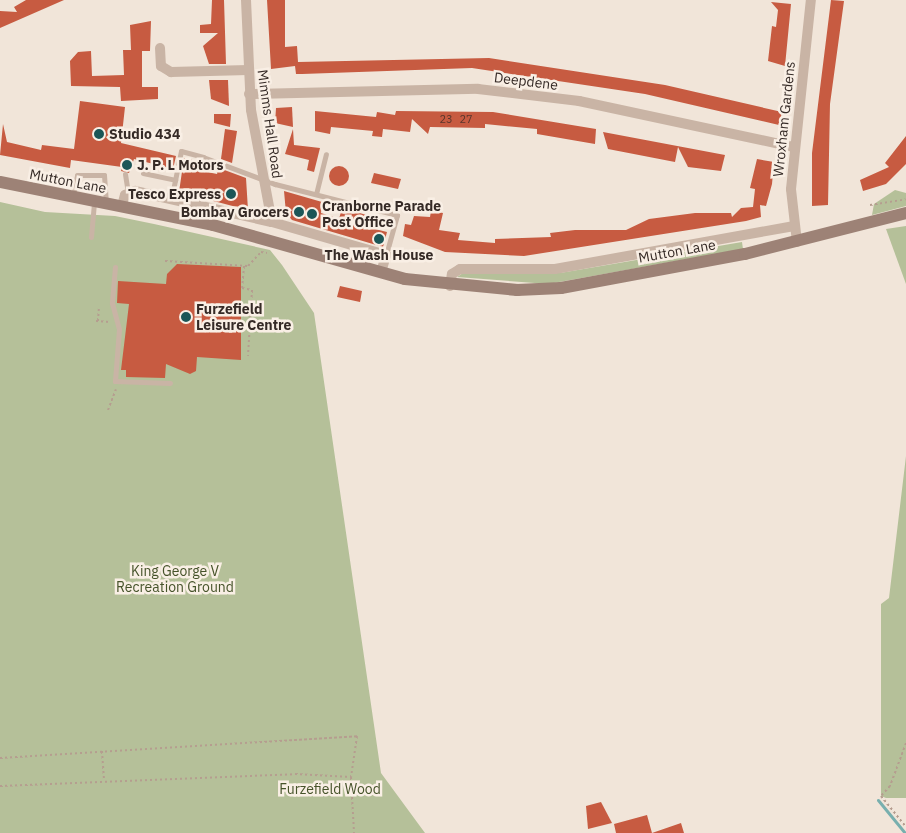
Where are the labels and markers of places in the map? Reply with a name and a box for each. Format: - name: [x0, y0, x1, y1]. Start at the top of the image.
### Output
- place label: Studio 434: [109, 126, 180, 142]
- marker: Studio 434: [93, 128, 105, 140]
- place label: J. P. L Motors: [137, 157, 223, 173]
- marker: J. P. L Motors: [121, 159, 133, 171]
- place label: Tesco Express: [128, 186, 221, 202]
- marker: Tesco Express: [225, 188, 237, 200]
- place label: Cranborne Parade Post Office: [322, 198, 441, 230]
- place label: Bombay Grocers: [181, 204, 289, 220]
- marker: Bombay Grocers: [293, 206, 305, 218]
- marker: Cranborne Parade Post Office: [306, 208, 318, 220]
- marker: The Wash House: [373, 233, 385, 245]
- place label: The Wash House: [325, 247, 433, 263]
- place label: Furzefield Leisure Centre: [196, 301, 291, 334]
- marker: Furzefield Leisure Centre: [180, 311, 192, 323]

